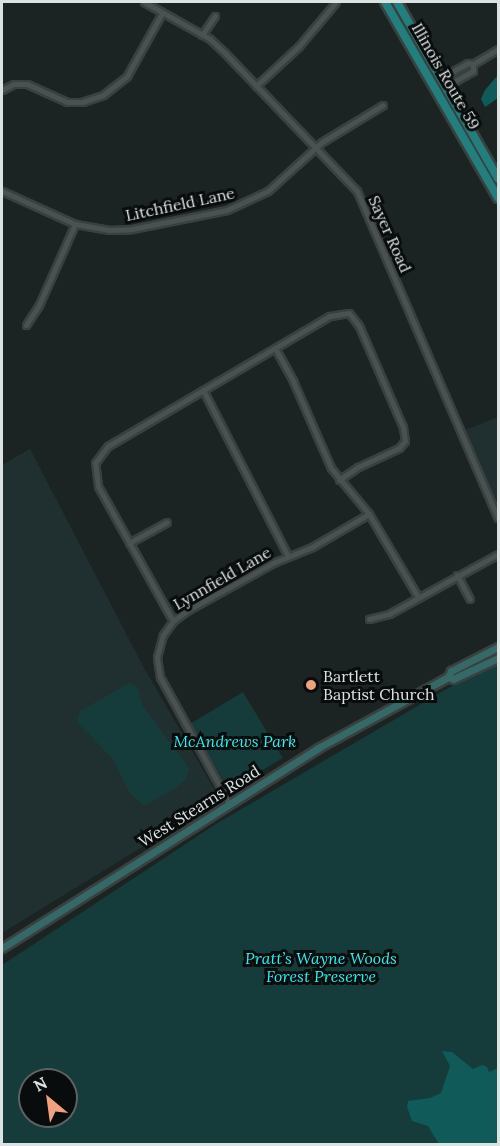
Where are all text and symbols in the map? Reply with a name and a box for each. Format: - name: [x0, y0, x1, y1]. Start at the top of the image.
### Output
- street label: Illinois Route 59: [408, 19, 484, 133]
- street label: Litchfield Lane: [124, 183, 236, 225]
- street label: Sayer Road: [364, 192, 416, 276]
- street label: Lynnfield Lane: [170, 542, 274, 614]
- place label: Bartlett Baptist Church: [323, 666, 434, 704]
- marker: Bartlett Baptist Church: [304, 678, 318, 692]
- park label: McAndrews Park: [174, 731, 296, 751]
- street label: West Stearns Road: [135, 761, 263, 851]
- park label: Pratt’s Wayne Woods Forest Preserve: [245, 948, 397, 986]
- north arrow: [18, 1068, 78, 1128]
- text: N: [30, 1072, 51, 1096]

